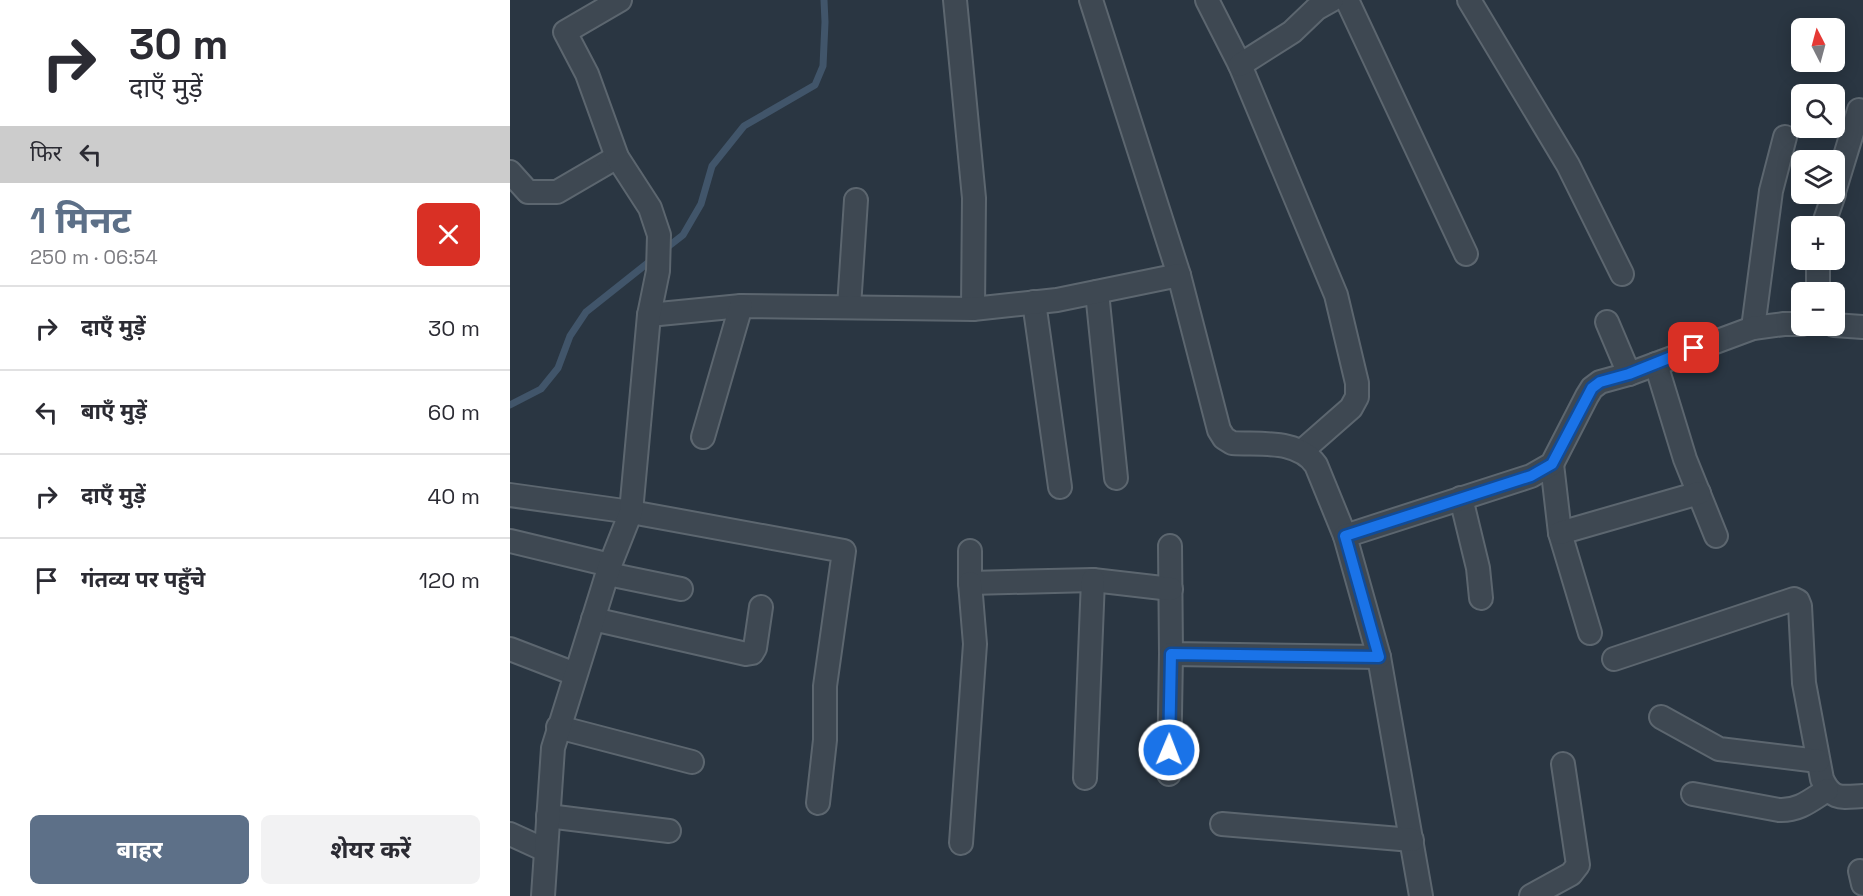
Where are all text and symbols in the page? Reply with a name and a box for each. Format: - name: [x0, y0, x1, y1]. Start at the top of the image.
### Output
- text: 30 m: [129, 18, 228, 71]
- north arrow: [1791, 18, 1845, 72]
- map controls: [1791, 18, 1845, 336]
- icon: right: [30, 24, 108, 102]
- text: दाएँ मुड़ें: [129, 70, 203, 105]
- button: search: [1791, 84, 1845, 138]
- icon: left: [74, 138, 107, 171]
- text: फिर: [30, 139, 62, 167]
- button: layers: [1791, 150, 1845, 204]
- text: 1 मिनट: [30, 198, 131, 244]
- button: close: [417, 203, 480, 266]
- button: +: [1791, 216, 1845, 270]
- text: 250 m · 06:54: [30, 244, 158, 270]
- button: −: [1791, 282, 1845, 336]
- icon: right: [30, 312, 63, 345]
- text: दाएँ मुड़ें: [81, 313, 146, 341]
- text: 30 m: [428, 314, 480, 342]
- pin: [1668, 322, 1719, 373]
- icon: arrive: [1677, 331, 1710, 364]
- icon: left: [30, 396, 63, 429]
- text: बाएँ मुड़ें: [81, 397, 147, 425]
- text: 60 m: [428, 398, 480, 426]
- icon: right: [30, 480, 63, 513]
- text: दाएँ मुड़ें: [81, 481, 146, 509]
- text: 40 m: [428, 482, 480, 510]
- icon: arrive: [30, 564, 63, 597]
- text: गंतव्य पर पहुँचे: [81, 565, 205, 593]
- text: 120 m: [419, 566, 480, 594]
- position arrow: [1137, 718, 1201, 782]
- button: बाहर: [30, 815, 249, 884]
- button: शेयर करें: [261, 815, 480, 884]

